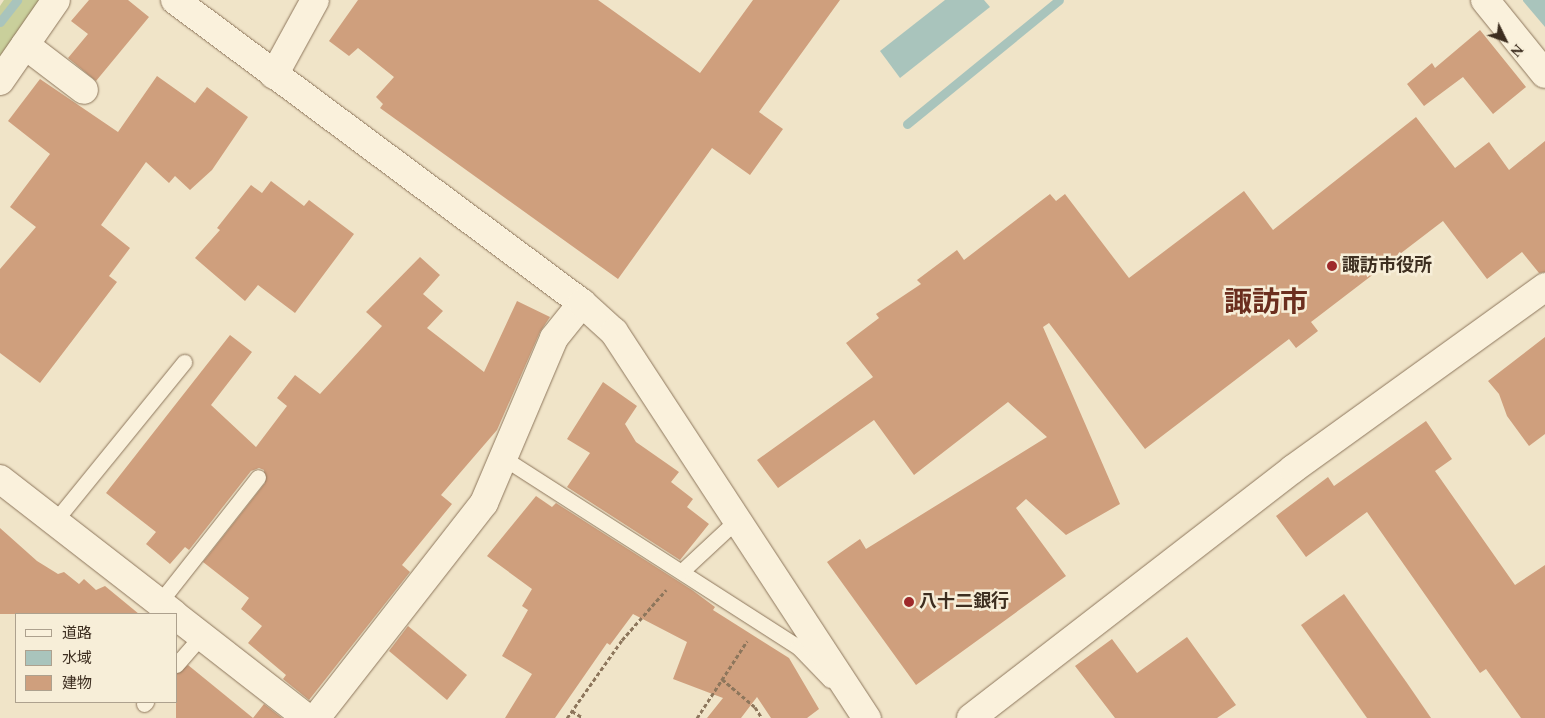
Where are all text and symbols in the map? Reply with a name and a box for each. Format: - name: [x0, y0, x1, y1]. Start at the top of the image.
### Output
- north arrow: [1480, 15, 1530, 65]
- text: N: [1505, 39, 1528, 62]
- place label: 諏訪市役所: [1342, 255, 1432, 277]
- marker: 諏訪市役所: [1326, 260, 1338, 272]
- district label: 諏訪市: [1224, 286, 1308, 320]
- place label: 八十二銀行: [919, 591, 1009, 613]
- marker: 八十二銀行: [903, 596, 915, 608]
- legend: [15, 613, 178, 703]
- text: 道路: [62, 622, 92, 645]
- text: 水域: [62, 647, 92, 670]
- text: 建物: [62, 672, 92, 695]

